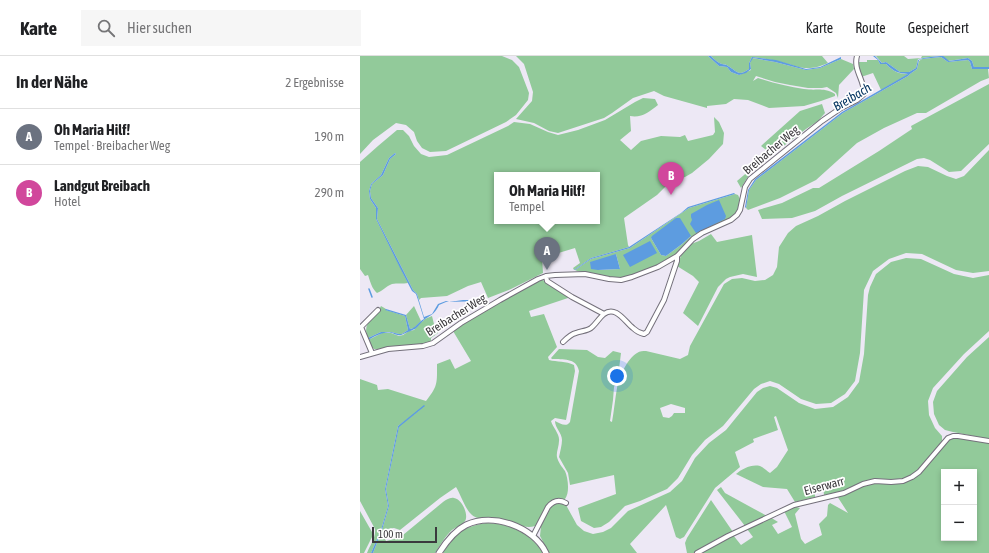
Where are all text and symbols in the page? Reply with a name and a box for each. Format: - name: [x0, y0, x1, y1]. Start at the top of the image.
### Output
- search box: [81, 10, 361, 46]
- text: Karte: [20, 17, 57, 39]
- icon: search: [95, 17, 117, 39]
- text: Hier suchen: [127, 19, 192, 36]
- text: Karte: [806, 20, 833, 36]
- text: Route: [855, 20, 886, 36]
- text: Gespeichert: [908, 20, 969, 36]
- text: In der Nähe: [16, 72, 88, 92]
- text: 2 Ergebnisse: [285, 75, 344, 90]
- water label: Breibach: [830, 79, 874, 114]
- text: Oh Maria Hilf!: [54, 121, 130, 138]
- street label: Breibacher Weg: [740, 122, 802, 177]
- text: A: [26, 129, 32, 144]
- text: 190 m: [315, 129, 344, 144]
- text: Tempel · Breibacher Weg: [54, 138, 170, 153]
- pin: B: [658, 162, 684, 195]
- popup: [494, 172, 600, 224]
- text: Landgut Breibach: [54, 177, 150, 194]
- text: Oh Maria Hilf!: [509, 182, 585, 199]
- text: B: [26, 185, 32, 200]
- text: 290 m: [315, 185, 344, 200]
- text: Hotel: [54, 194, 81, 209]
- text: Tempel: [509, 199, 545, 214]
- pin: A: [534, 237, 560, 270]
- street label: Breibacher Weg: [423, 290, 489, 339]
- your location: [607, 366, 627, 386]
- map controls: [941, 469, 977, 541]
- button: +: [941, 469, 977, 505]
- street label: Eiserwarr: [802, 474, 846, 498]
- button: −: [941, 505, 977, 541]
- scale bar: [372, 525, 437, 544]
- text: 100 m: [378, 528, 403, 540]

